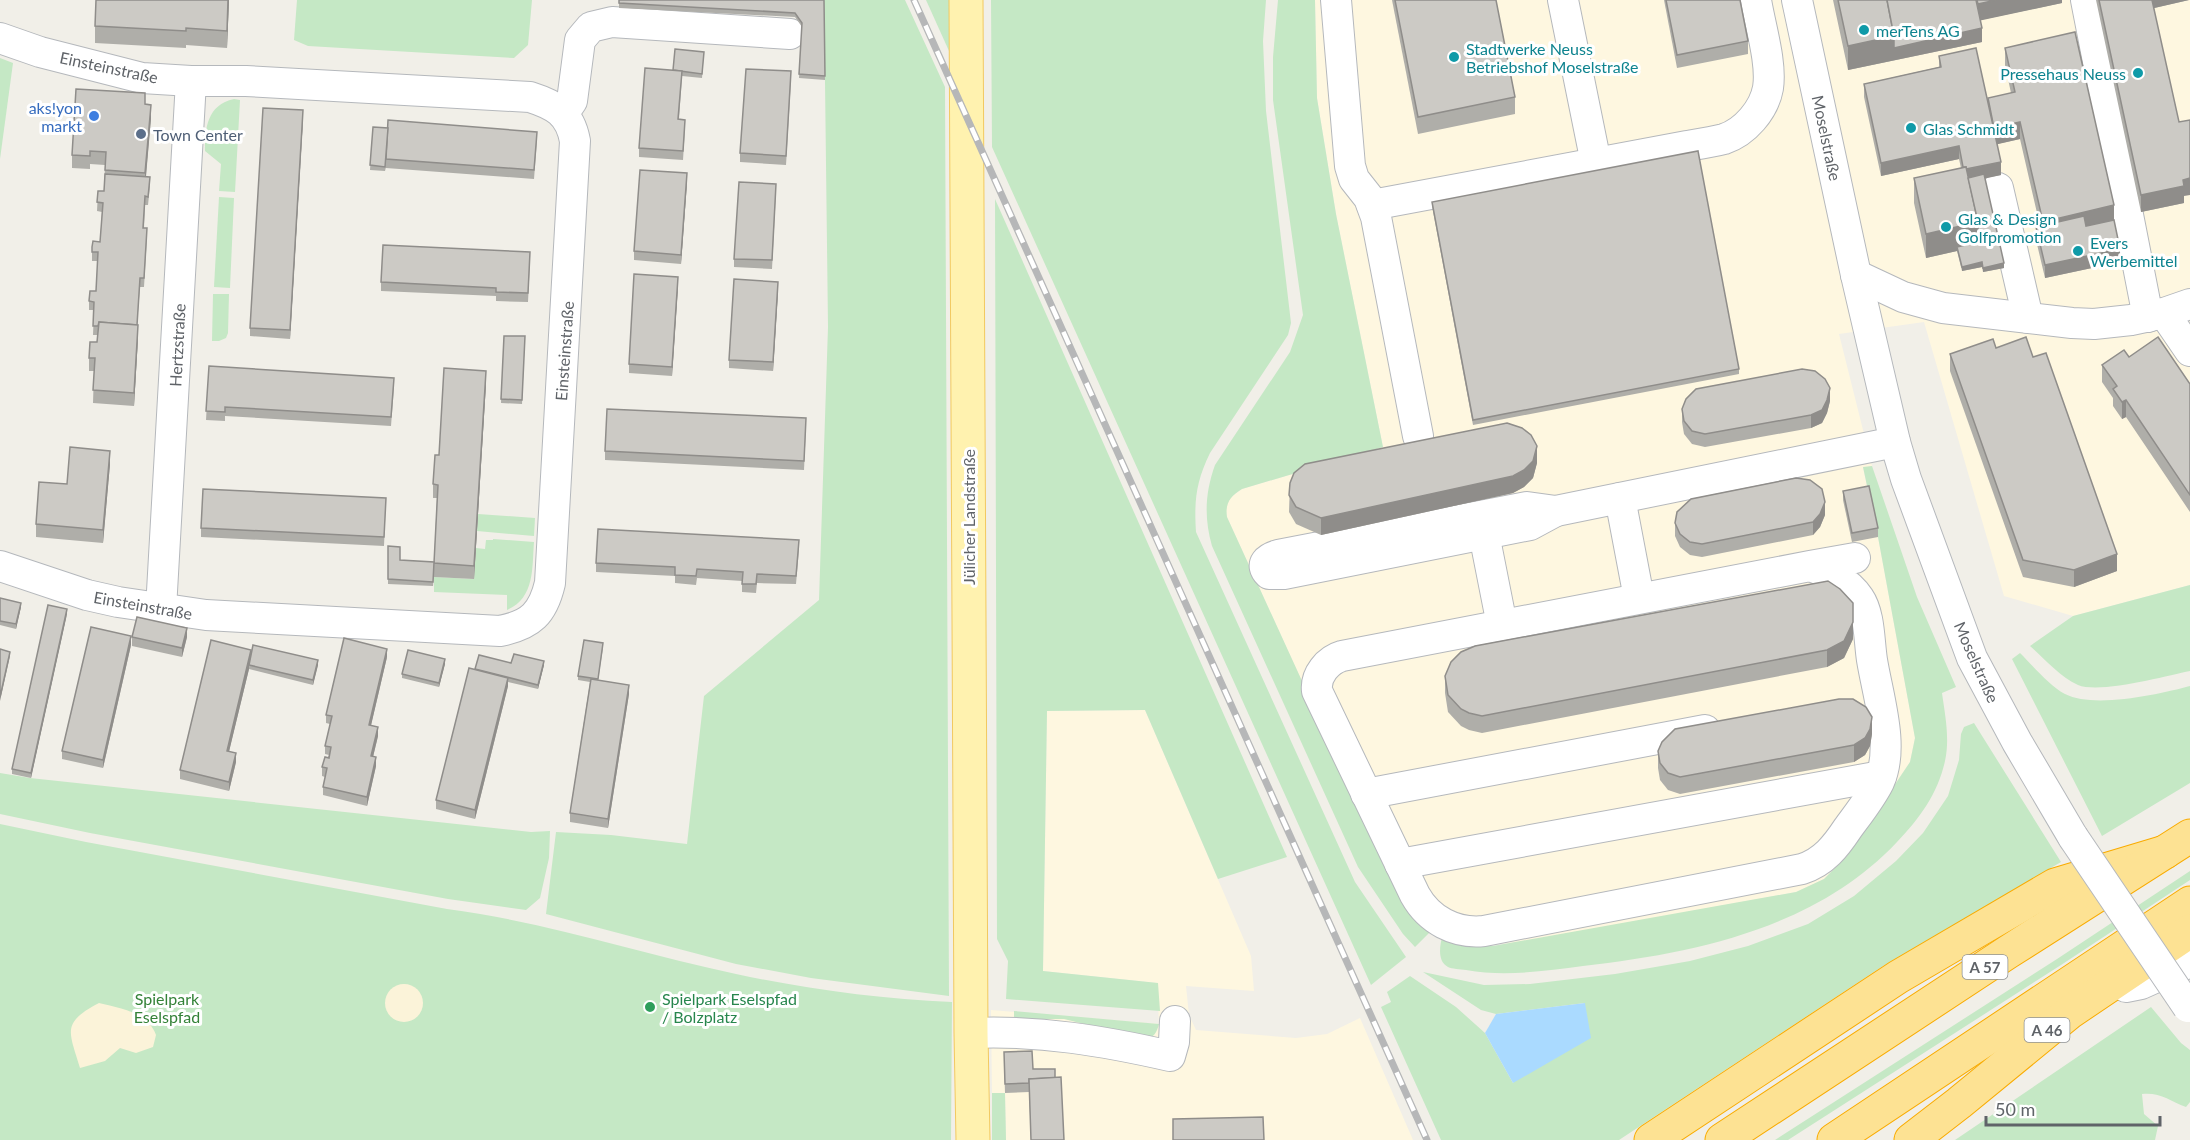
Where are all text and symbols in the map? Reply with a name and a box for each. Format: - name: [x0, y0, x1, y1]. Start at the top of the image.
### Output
- place label: merTens AG: [1876, 21, 1960, 40]
- marker: merTens AG: [1857, 23, 1871, 37]
- place label: Stadtwerke Neuss Betriebshof Moselstraße: [1466, 39, 1638, 76]
- street label: Einsteinstraße: [58, 47, 160, 87]
- marker: Stadtwerke Neuss Betriebshof Moselstraße: [1447, 50, 1461, 64]
- place label: Pressehaus Neuss: [2000, 64, 2126, 83]
- marker: Pressehaus Neuss: [2131, 66, 2145, 80]
- street label: Moselstraße: [1809, 94, 1845, 182]
- place label: aks!yon markt: [29, 98, 82, 135]
- marker: aks!yon markt: [87, 109, 101, 123]
- place label: Glas Schmidt: [1923, 119, 2015, 138]
- marker: Glas Schmidt: [1904, 121, 1918, 135]
- place label: Town Center: [153, 125, 243, 144]
- marker: Town Center: [134, 127, 148, 141]
- place label: Glas & Design Golfpromotion: [1958, 209, 2062, 246]
- marker: Glas & Design Golfpromotion: [1939, 220, 1953, 234]
- place label: Evers Werbemittel: [2090, 233, 2177, 270]
- marker: Evers Werbemittel: [2071, 244, 2085, 258]
- street label: Einsteinstraße: [551, 301, 577, 401]
- street label: Hertzstraße: [165, 303, 189, 387]
- street label: Jülicher Landstraße: [959, 449, 978, 585]
- street label: Einsteinstraße: [92, 587, 194, 623]
- street label: Moselstraße: [1951, 618, 2003, 706]
- road number: A 57: [1962, 955, 2008, 979]
- park label: Spielpark Eselspfad: [134, 989, 200, 1026]
- place label: Spielpark Eselspfad / Bolzplatz: [662, 989, 797, 1026]
- marker: Spielpark Eselspfad / Bolzplatz: [643, 1000, 657, 1014]
- road number: A 46: [2024, 1018, 2070, 1042]
- scale bar: [1986, 1089, 2160, 1127]
- text: 50 m: [1995, 1098, 2035, 1120]

